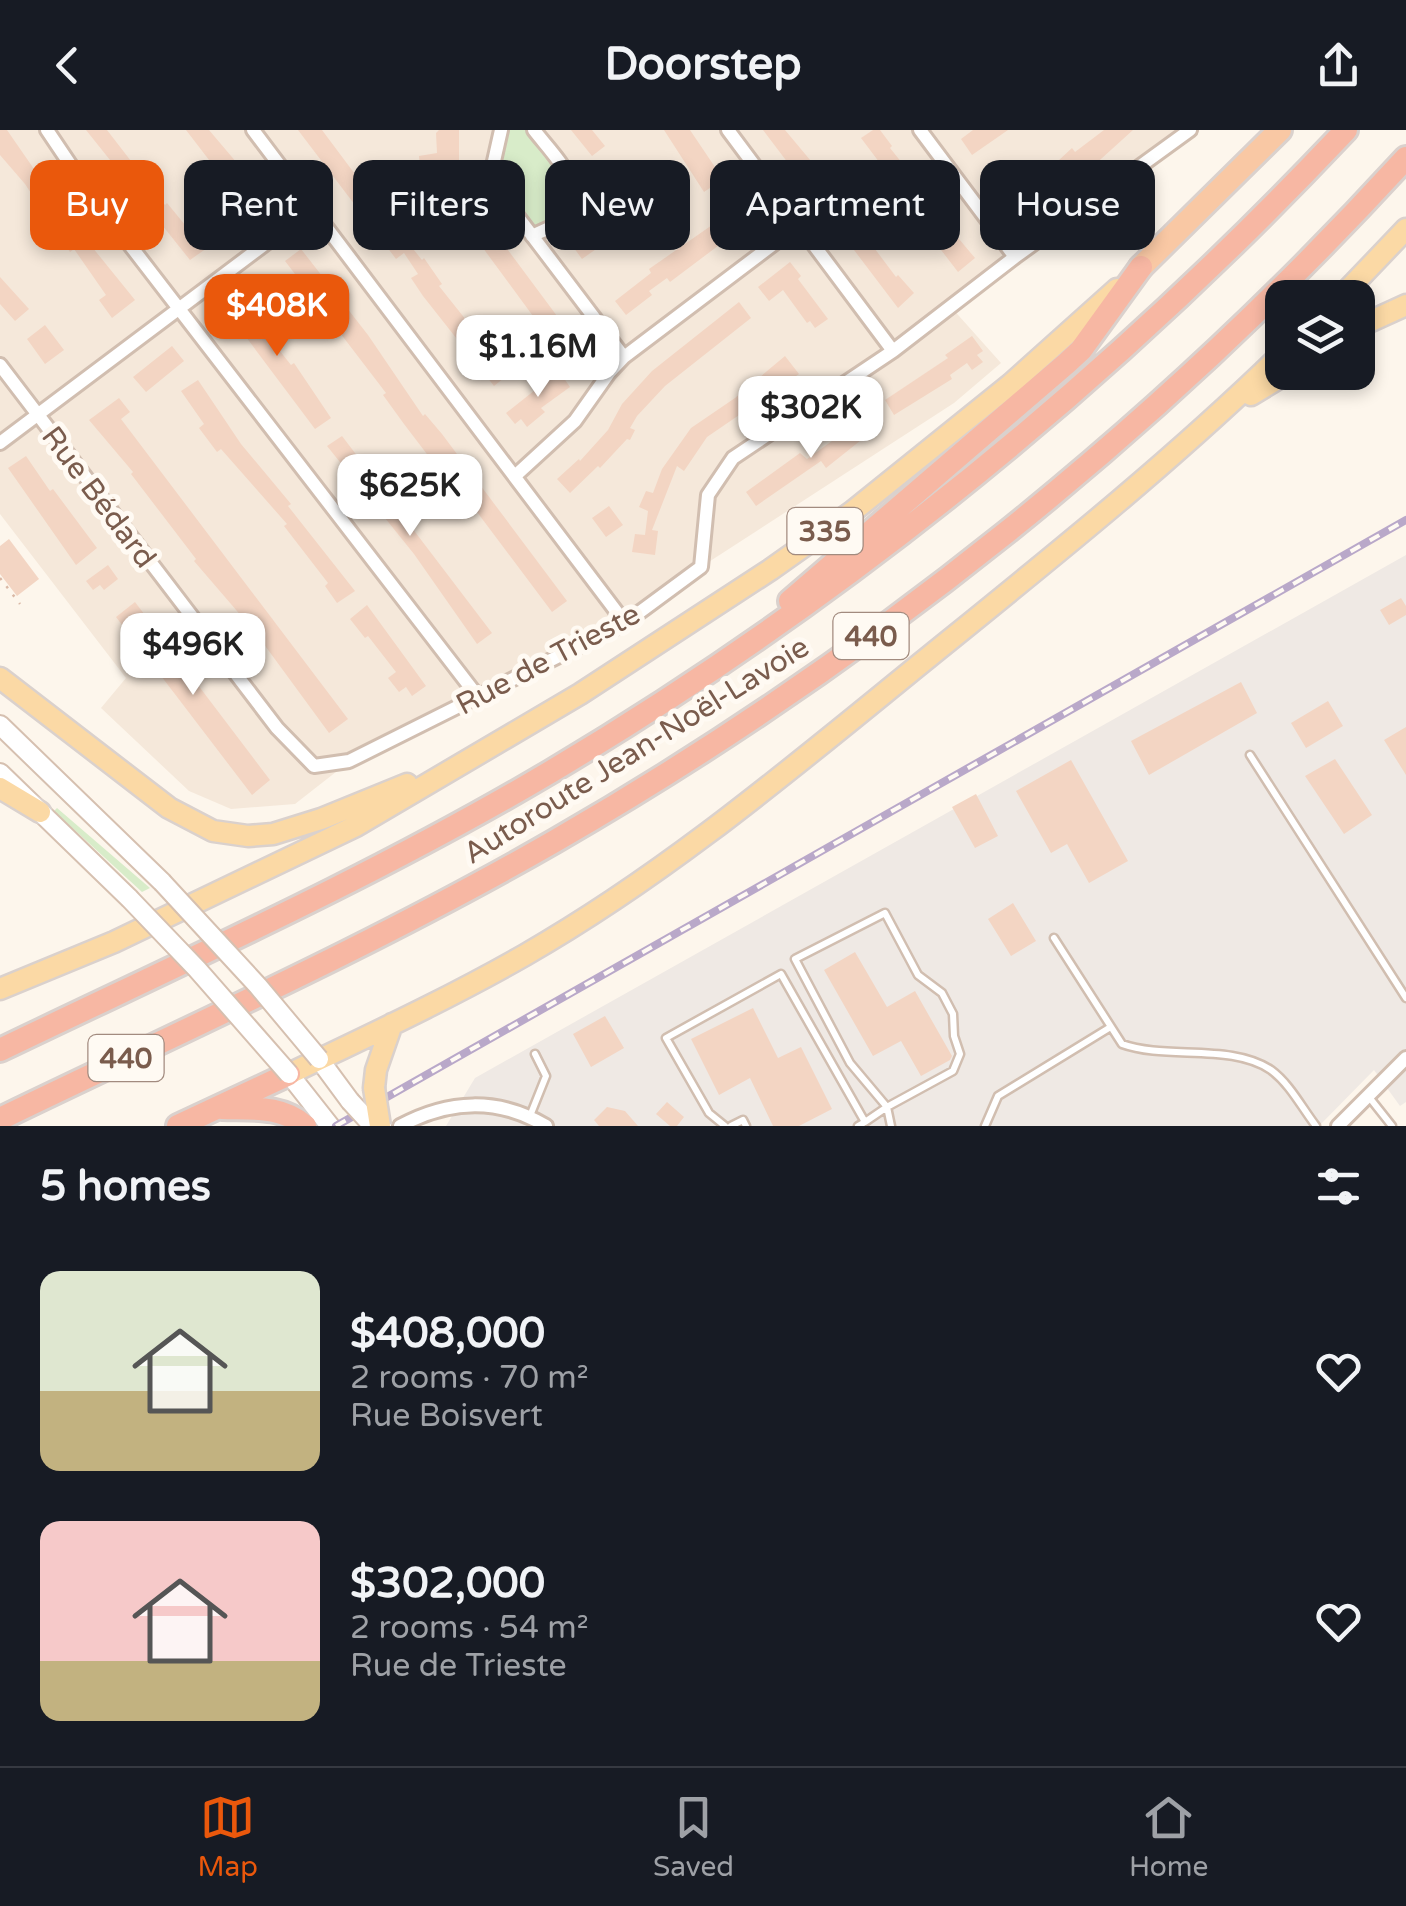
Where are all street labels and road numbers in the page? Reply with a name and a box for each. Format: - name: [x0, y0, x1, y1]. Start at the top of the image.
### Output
- street label: Rue Bédard: [33, 419, 164, 575]
- road number: 335: [788, 508, 862, 554]
- street label: Rue de Trieste: [450, 595, 647, 723]
- road number: 440: [834, 613, 908, 659]
- street label: Autoroute Jean-Noël-Lavoie: [457, 629, 816, 872]
- road number: 440: [88, 1035, 164, 1081]

